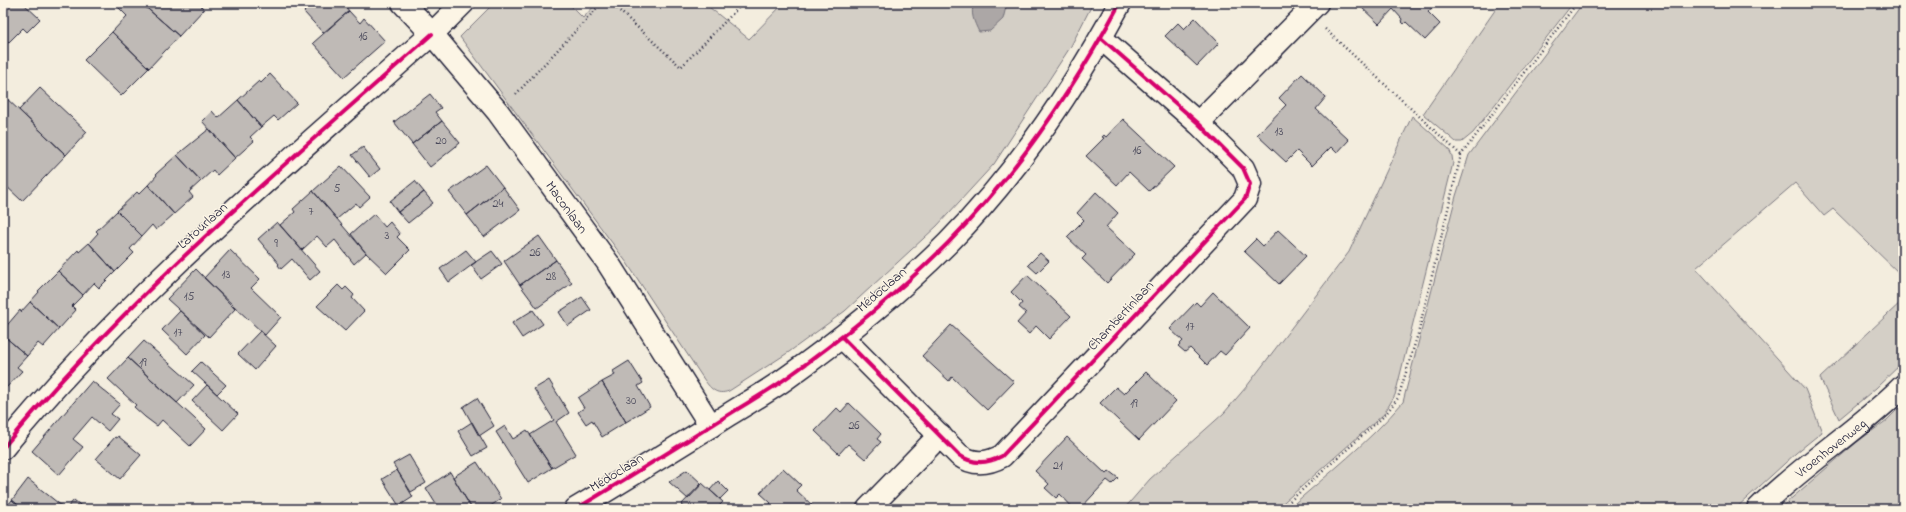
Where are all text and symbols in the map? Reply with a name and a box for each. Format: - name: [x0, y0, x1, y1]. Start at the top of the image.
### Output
- house number: 16: [358, 28, 368, 46]
- house number: 13: [1275, 123, 1283, 141]
- house number: 20: [435, 132, 447, 150]
- house number: 16: [1132, 142, 1142, 160]
- street label: Maconlaan: [539, 177, 592, 239]
- house number: 5: [334, 180, 341, 198]
- house number: 24: [493, 195, 504, 213]
- street label: Latourlaan: [173, 198, 233, 254]
- house number: 7: [309, 203, 314, 221]
- house number: 3: [385, 227, 390, 245]
- house number: 9: [274, 235, 278, 253]
- house number: 26: [529, 244, 541, 262]
- street label: Médoclaan: [852, 262, 912, 318]
- house number: 13: [222, 266, 230, 284]
- house number: 28: [546, 268, 557, 286]
- street label: Chambertinlaan: [1083, 276, 1159, 356]
- house number: 15: [184, 288, 194, 306]
- house number: 17: [1186, 318, 1194, 336]
- house number: 17: [174, 324, 182, 342]
- house number: 19: [139, 354, 147, 372]
- house number: 30: [626, 392, 636, 410]
- house number: 19: [1130, 395, 1138, 413]
- street label: Vroenhovenweg: [1790, 414, 1872, 484]
- house number: 26: [848, 417, 860, 435]
- street label: Médoclaan: [586, 448, 648, 498]
- house number: 21: [1053, 457, 1063, 475]

